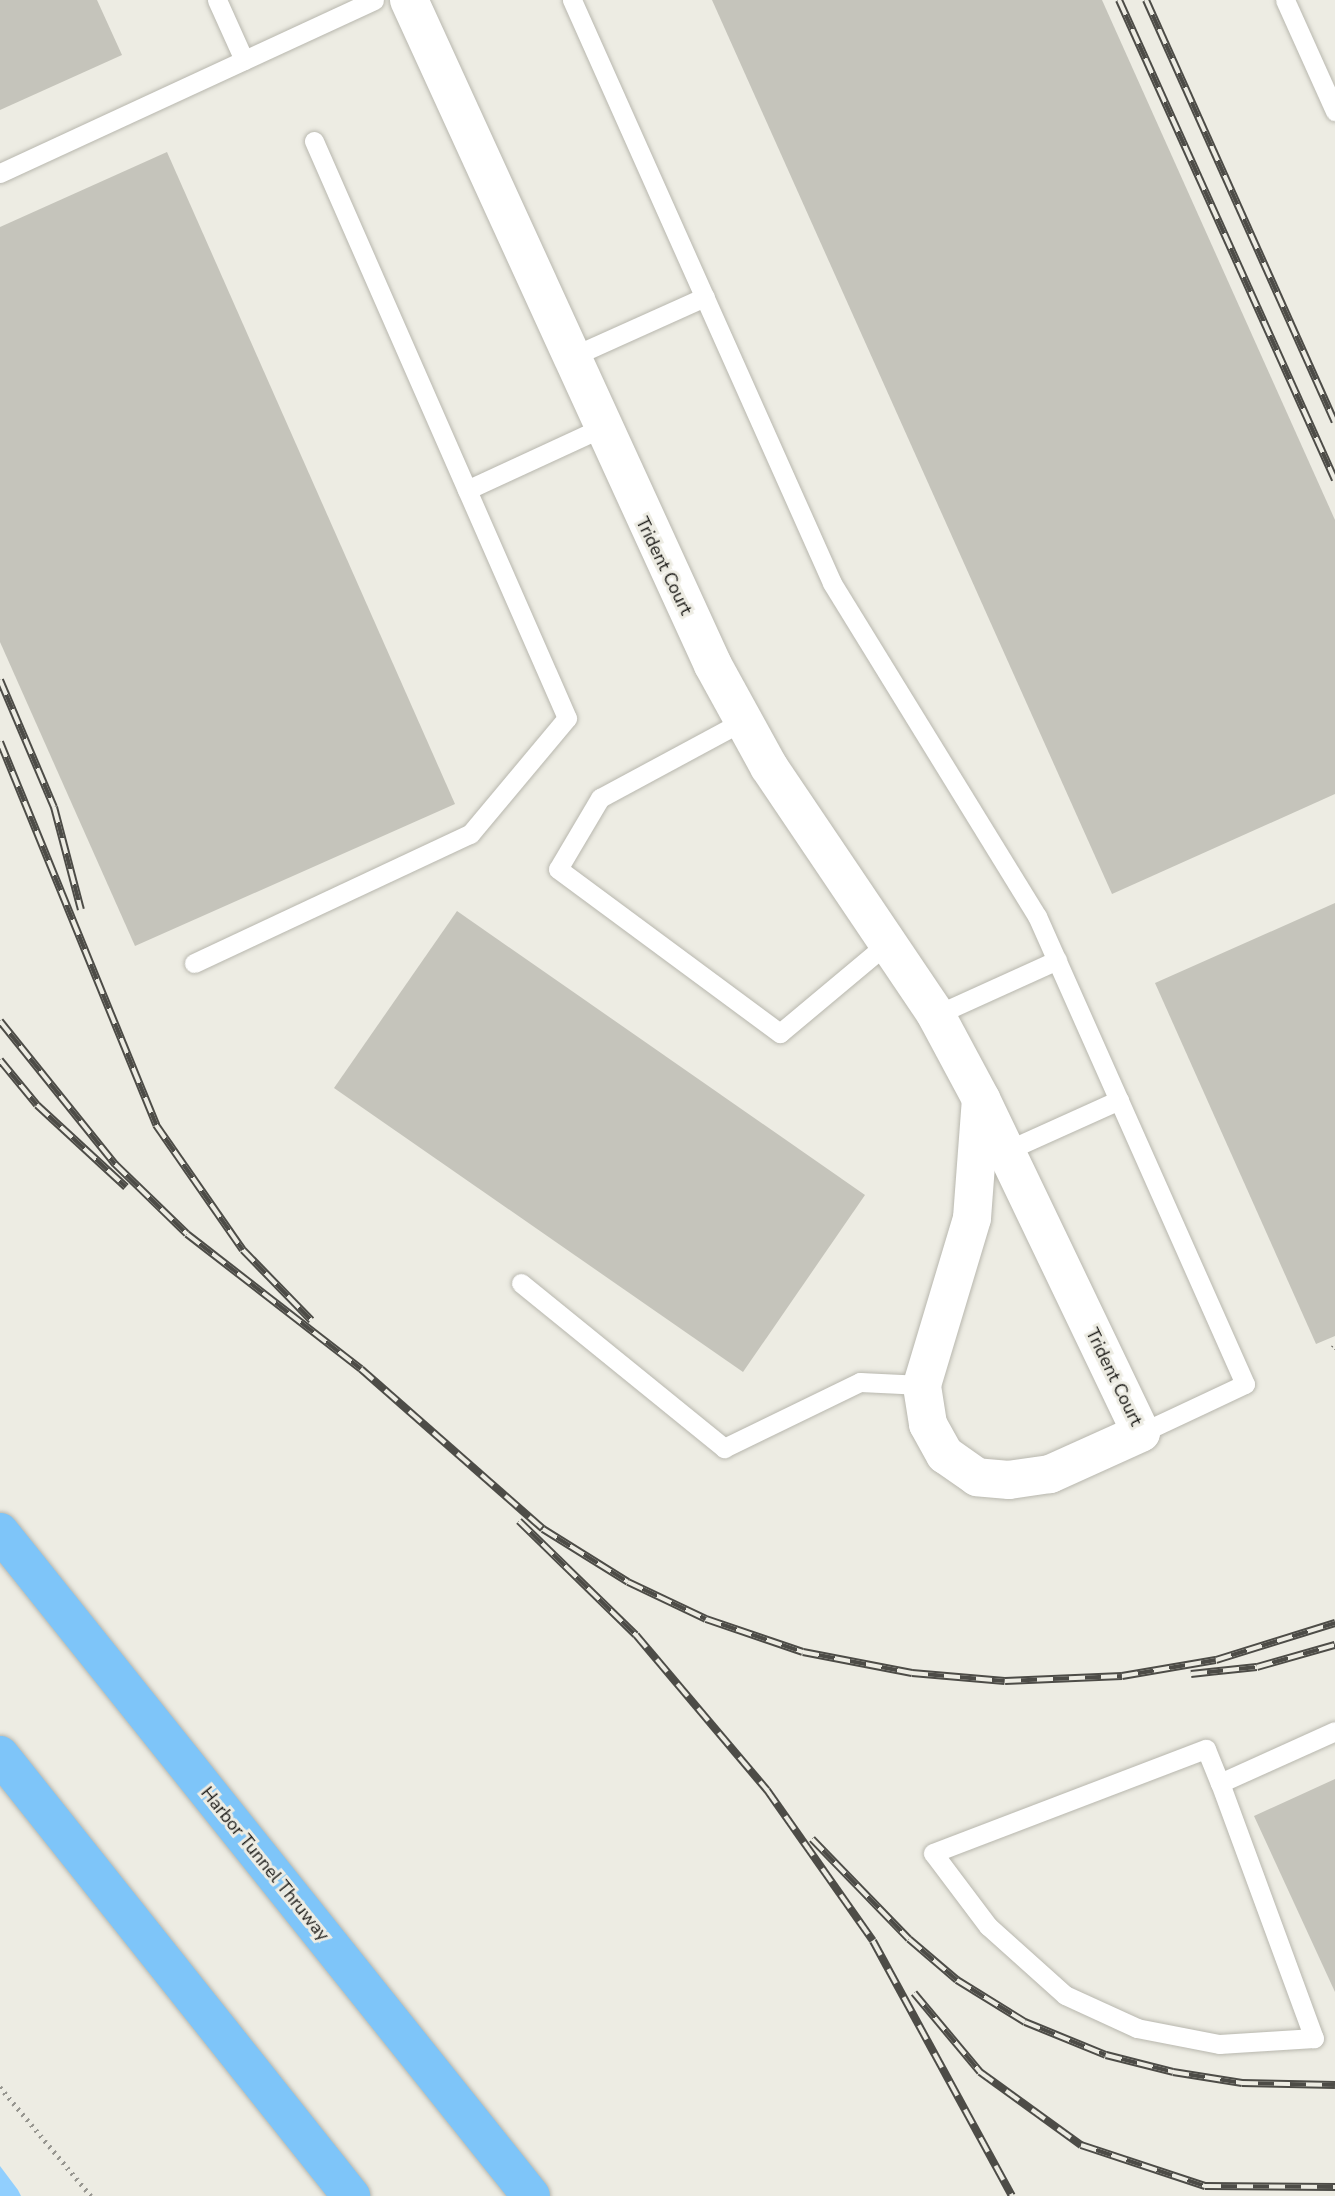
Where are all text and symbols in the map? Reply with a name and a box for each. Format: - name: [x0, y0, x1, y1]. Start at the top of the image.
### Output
- street label: Trident Court: [631, 514, 697, 618]
- street label: Trident Court: [1081, 1325, 1147, 1429]
- street label: Harbor Tunnel Thruway: [196, 1783, 334, 1945]

